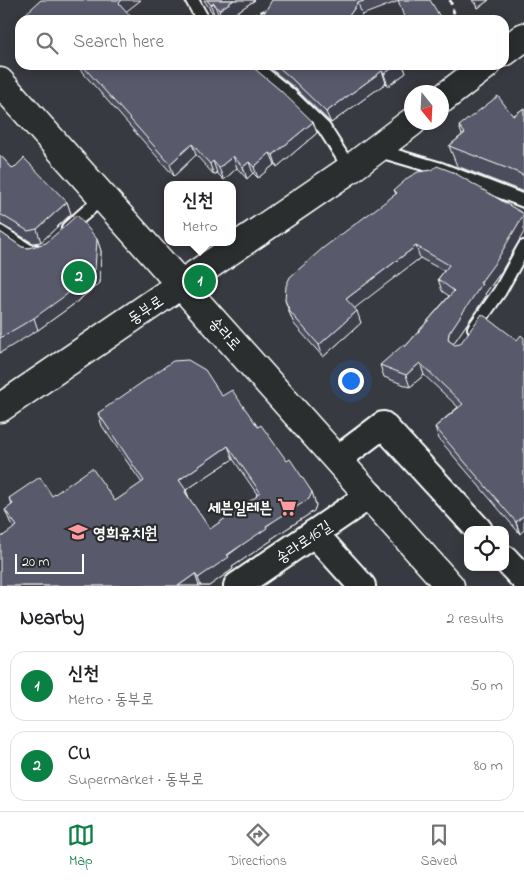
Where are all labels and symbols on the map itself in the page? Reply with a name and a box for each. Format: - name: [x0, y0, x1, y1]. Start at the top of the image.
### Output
- north arrow: [404, 85, 449, 130]
- pin: 2: [63, 258, 95, 296]
- pin: 1: [184, 262, 216, 300]
- street label: 동부로: [123, 290, 169, 331]
- street label: 송라로: [203, 312, 246, 357]
- your location: [338, 368, 364, 394]
- supermarket icon: 세븐일레븐: [276, 496, 298, 518]
- place label: 세븐일레븐: [208, 497, 272, 521]
- street label: 송라로16길: [271, 515, 337, 570]
- school or university icon: 영희유치원: [67, 521, 89, 543]
- place label: 영희유치원: [93, 522, 158, 546]
- scale bar: [15, 551, 84, 574]

